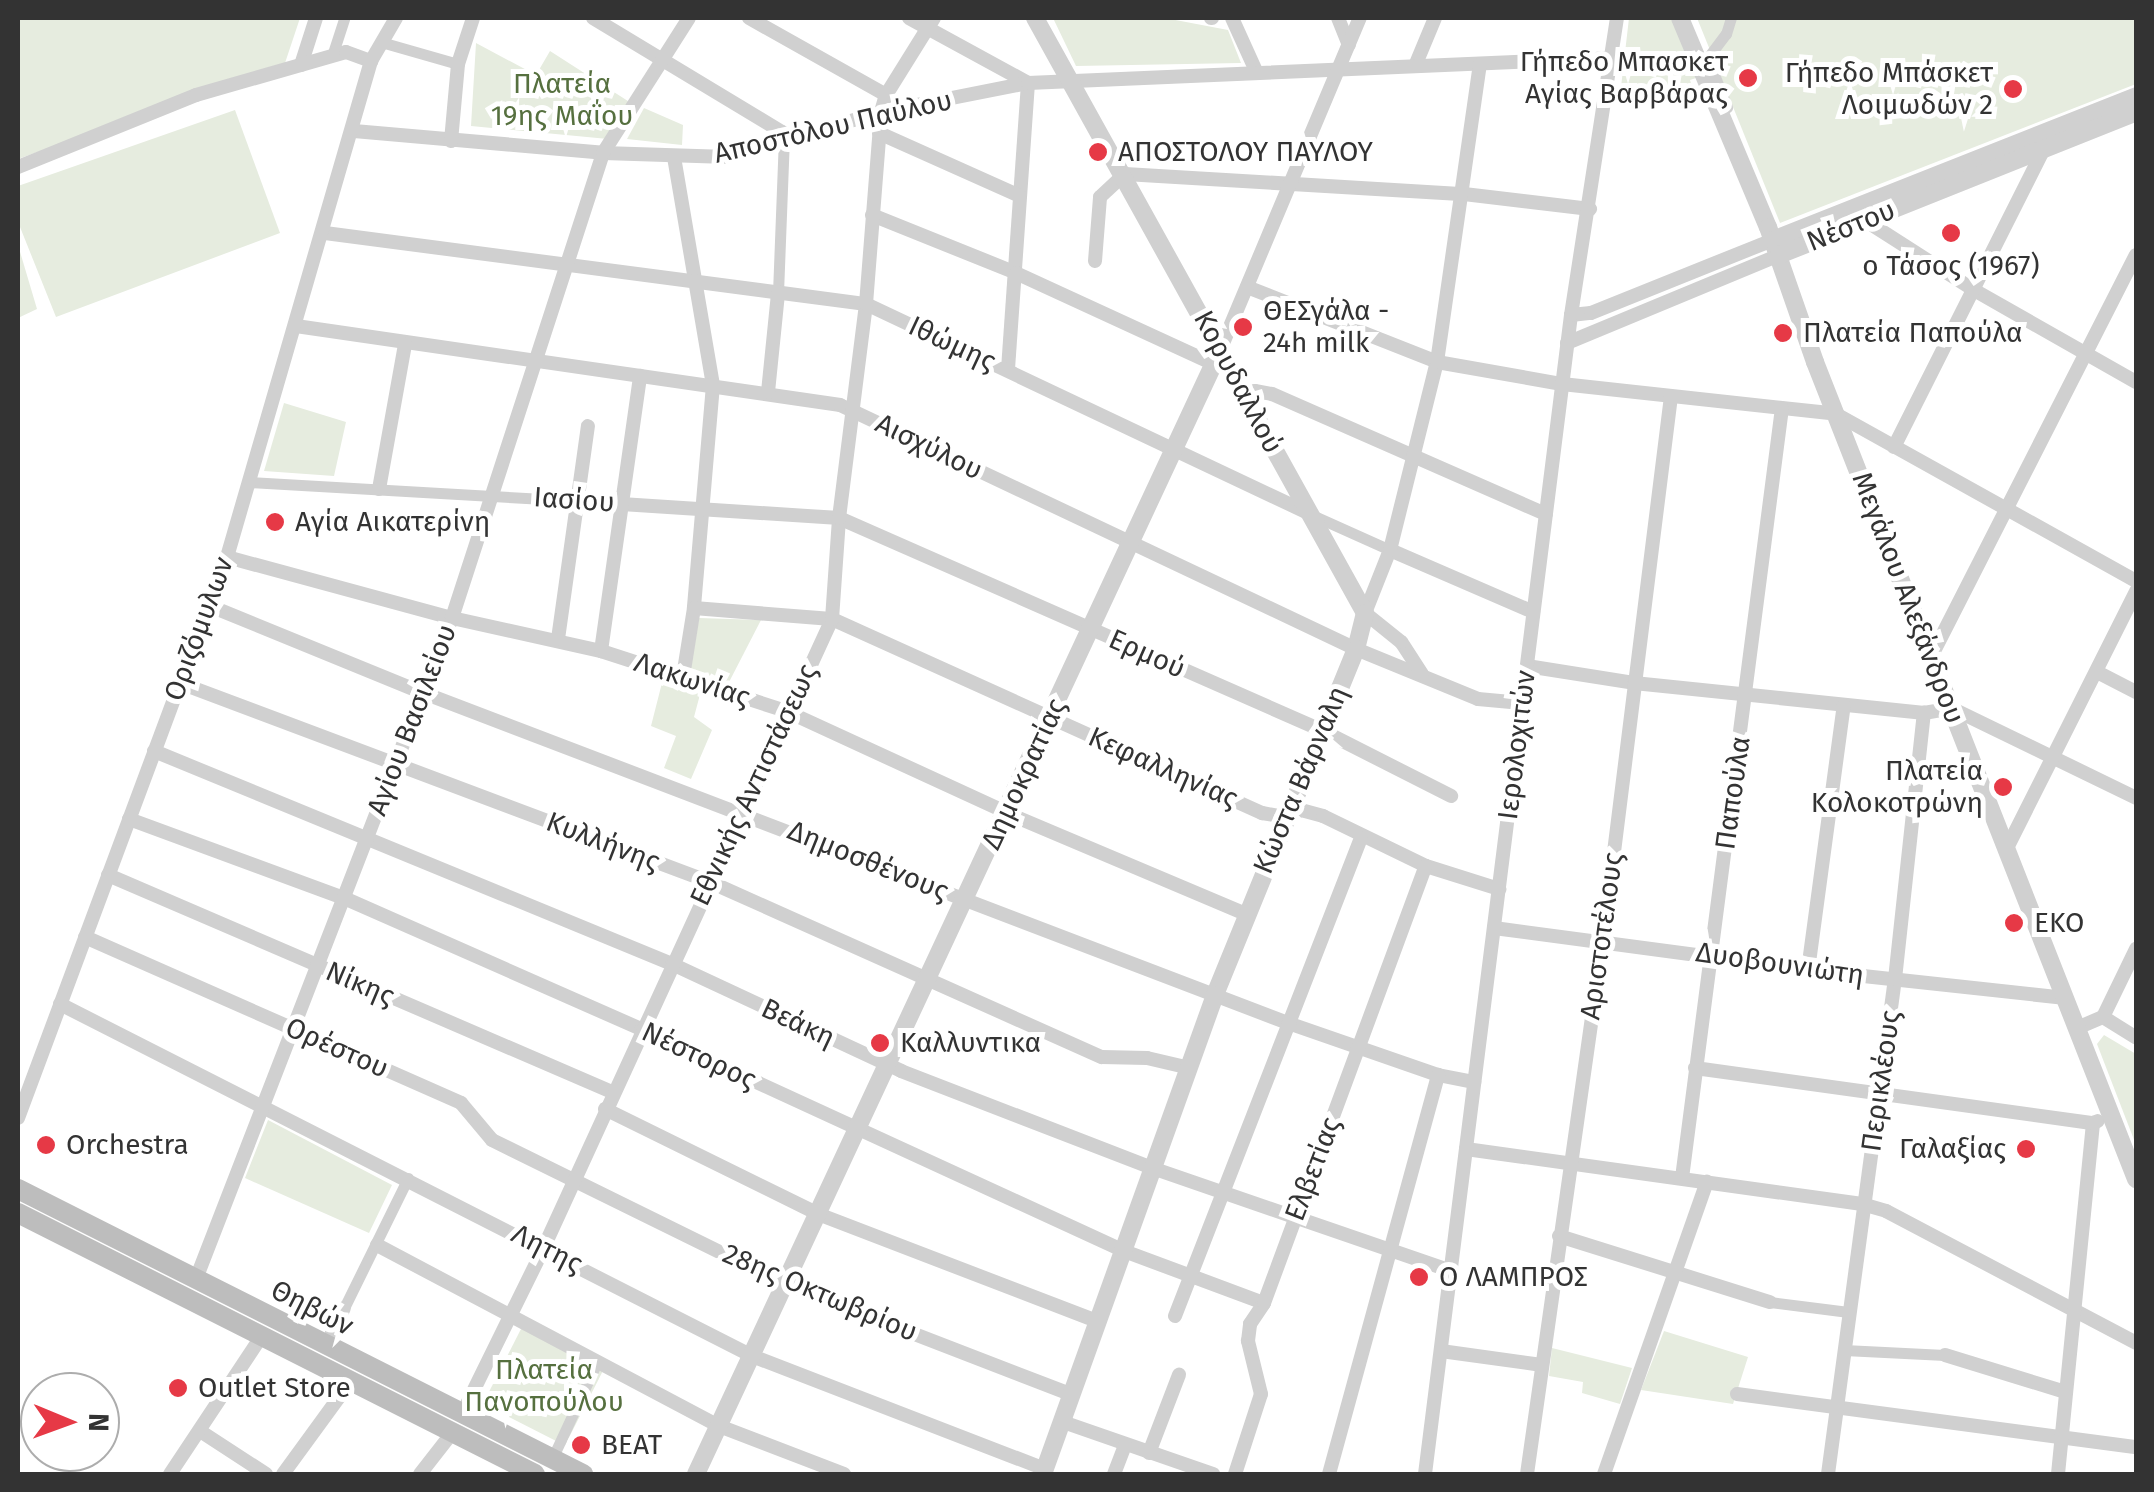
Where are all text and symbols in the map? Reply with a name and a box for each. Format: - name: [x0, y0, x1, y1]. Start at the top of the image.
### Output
- place label: Γήπεδο Μπασκετ Αγίας Βαρβάρας: [1520, 45, 1728, 111]
- place label: Γήπεδο Μπάσκετ Λοιμωδών 2: [1785, 56, 1993, 122]
- park label: Πλατεία 19ης Μαΐου: [491, 67, 633, 133]
- marker: Γήπεδο Μπασκετ Αγίας Βαρβάρας: [1737, 67, 1759, 89]
- marker: Γήπεδο Μπάσκετ Λοιμωδών 2: [2002, 78, 2024, 100]
- street label: Αποστόλου Παύλου: [711, 83, 955, 171]
- place label: ΑΠΟΣΤΟΛΟΥ ΠΑΥΛΟΥ: [1118, 135, 1373, 169]
- marker: ΑΠΟΣΤΟΛΟΥ ΠΑΥΛΟΥ: [1087, 141, 1109, 163]
- street label: Νέστου: [1802, 193, 1900, 259]
- marker: ο Τάσος (1967): [1940, 222, 1962, 244]
- place label: ο Τάσος (1967): [1862, 249, 2040, 283]
- place label: ΘΕΣγάλα - 24h milk: [1263, 294, 1389, 360]
- street label: Κορυδαλλού: [1186, 305, 1290, 459]
- street label: Ιθώμης: [903, 309, 1001, 379]
- marker: ΘΕΣγάλα - 24h milk: [1232, 316, 1254, 338]
- place label: Πλατεία Παπούλα: [1803, 316, 2023, 350]
- marker: Πλατεία Παπούλα: [1772, 322, 1794, 344]
- street label: Αισχύλου: [870, 407, 988, 487]
- street label: Μεγάλου Αλεξάνδρου: [1845, 468, 1971, 728]
- street label: Ιασίου: [532, 480, 616, 520]
- place label: Αγία Αικατερίνη: [295, 505, 490, 539]
- marker: Αγία Αικατερίνη: [264, 511, 286, 533]
- street label: Οριζόμυλων: [157, 552, 241, 706]
- street label: Αγίου Βασιλείου: [360, 620, 464, 820]
- street label: Ερμού: [1104, 622, 1190, 686]
- street label: Λακωνίας: [630, 646, 754, 714]
- street label: Εθνικής Αντιστάσεως: [683, 659, 825, 911]
- street label: Ιερολοχιτών: [1491, 668, 1543, 822]
- street label: Κώστα Βάρναλη: [1246, 681, 1356, 879]
- street label: Δημοκρατίας: [974, 693, 1074, 855]
- street label: Κεφαλληνίας: [1083, 720, 1243, 816]
- street label: Παπούλα: [1708, 734, 1758, 852]
- place label: Πλατεία Κολοκοτρώνη: [1811, 754, 1983, 820]
- marker: Πλατεία Κολοκοτρώνη: [1992, 776, 2014, 798]
- street label: Κυλλήνης: [542, 805, 664, 879]
- street label: Δημοσθένους: [783, 814, 953, 908]
- street label: Αριστοτέλους: [1574, 850, 1630, 1022]
- place label: EKO: [2034, 906, 2084, 940]
- marker: EKO: [2003, 912, 2025, 934]
- street label: Δυοβουνιώτη: [1694, 936, 1866, 992]
- street label: Νίκης: [321, 955, 399, 1013]
- street label: Βεάκη: [756, 991, 840, 1055]
- street label: Περικλέους: [1854, 1008, 1908, 1154]
- street label: Ορέστου: [280, 1010, 394, 1086]
- street label: Νέστορος: [636, 1015, 762, 1097]
- place label: Καλλυντικα: [900, 1026, 1041, 1060]
- marker: Καλλυντικα: [869, 1032, 891, 1054]
- street label: Ελβετίας: [1278, 1112, 1348, 1226]
- place label: Orchestra: [66, 1128, 189, 1162]
- place label: Γαλαξίας: [1899, 1132, 2006, 1166]
- marker: Orchestra: [35, 1134, 57, 1156]
- marker: Γαλαξίας: [2015, 1138, 2037, 1160]
- street label: Λητης: [506, 1217, 588, 1281]
- street label: 28ης Οκτωβρίου: [718, 1237, 922, 1349]
- place label: Ο ΛΑΜΠΡΟΣ: [1439, 1260, 1588, 1294]
- marker: Ο ΛΑΜΠΡΟΣ: [1408, 1266, 1430, 1288]
- street label: Θηβών: [265, 1273, 359, 1343]
- park label: Πλατεία Πανοπούλου: [464, 1353, 624, 1419]
- place label: Outlet Store: [198, 1371, 351, 1405]
- north arrow: [20, 1372, 120, 1472]
- marker: Outlet Store: [167, 1377, 189, 1399]
- text: N: [82, 1413, 115, 1432]
- place label: ΒΕΑΤ: [601, 1428, 662, 1462]
- marker: ΒΕΑΤ: [570, 1434, 592, 1456]

